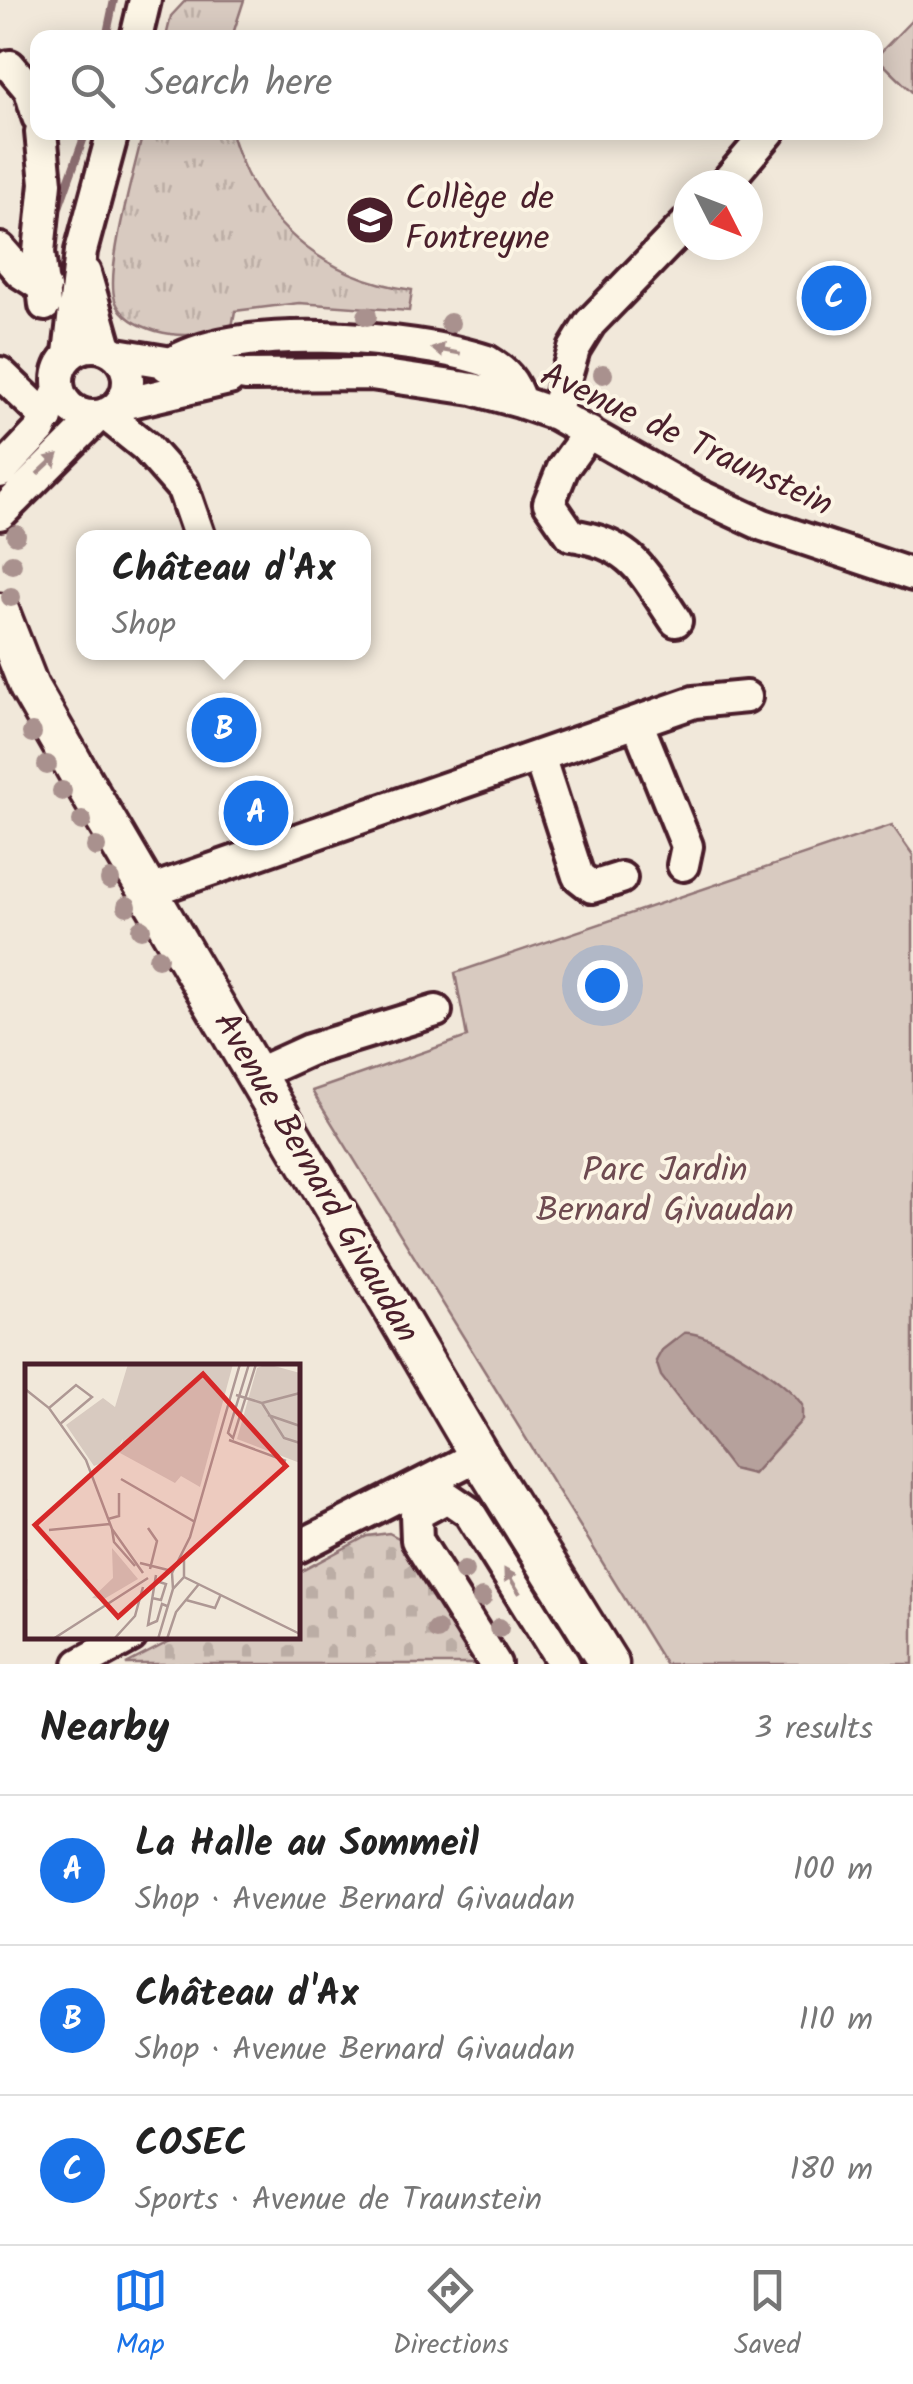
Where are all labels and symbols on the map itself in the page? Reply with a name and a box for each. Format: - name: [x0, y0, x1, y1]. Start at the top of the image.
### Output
- north arrow: [673, 170, 763, 260]
- place label: Collège de Fontreyne: [405, 172, 554, 268]
- school or university icon: Collège de Fontreyne: [344, 194, 396, 246]
- pin: C: [802, 260, 866, 336]
- one-way arrow: [430, 343, 461, 358]
- street label: Avenue de Traunstein: [530, 348, 842, 534]
- one-way arrow: [36, 453, 60, 476]
- pin: B: [192, 692, 256, 768]
- pin: A: [224, 776, 288, 850]
- your location: [577, 960, 628, 1011]
- street label: Avenue Bernard Givaudan: [197, 1002, 433, 1354]
- park label: Parc Jardin Bernard Givaudan: [536, 1144, 794, 1240]
- inset map: [25, 1364, 300, 1639]
- one-way arrow: [503, 1568, 522, 1595]

